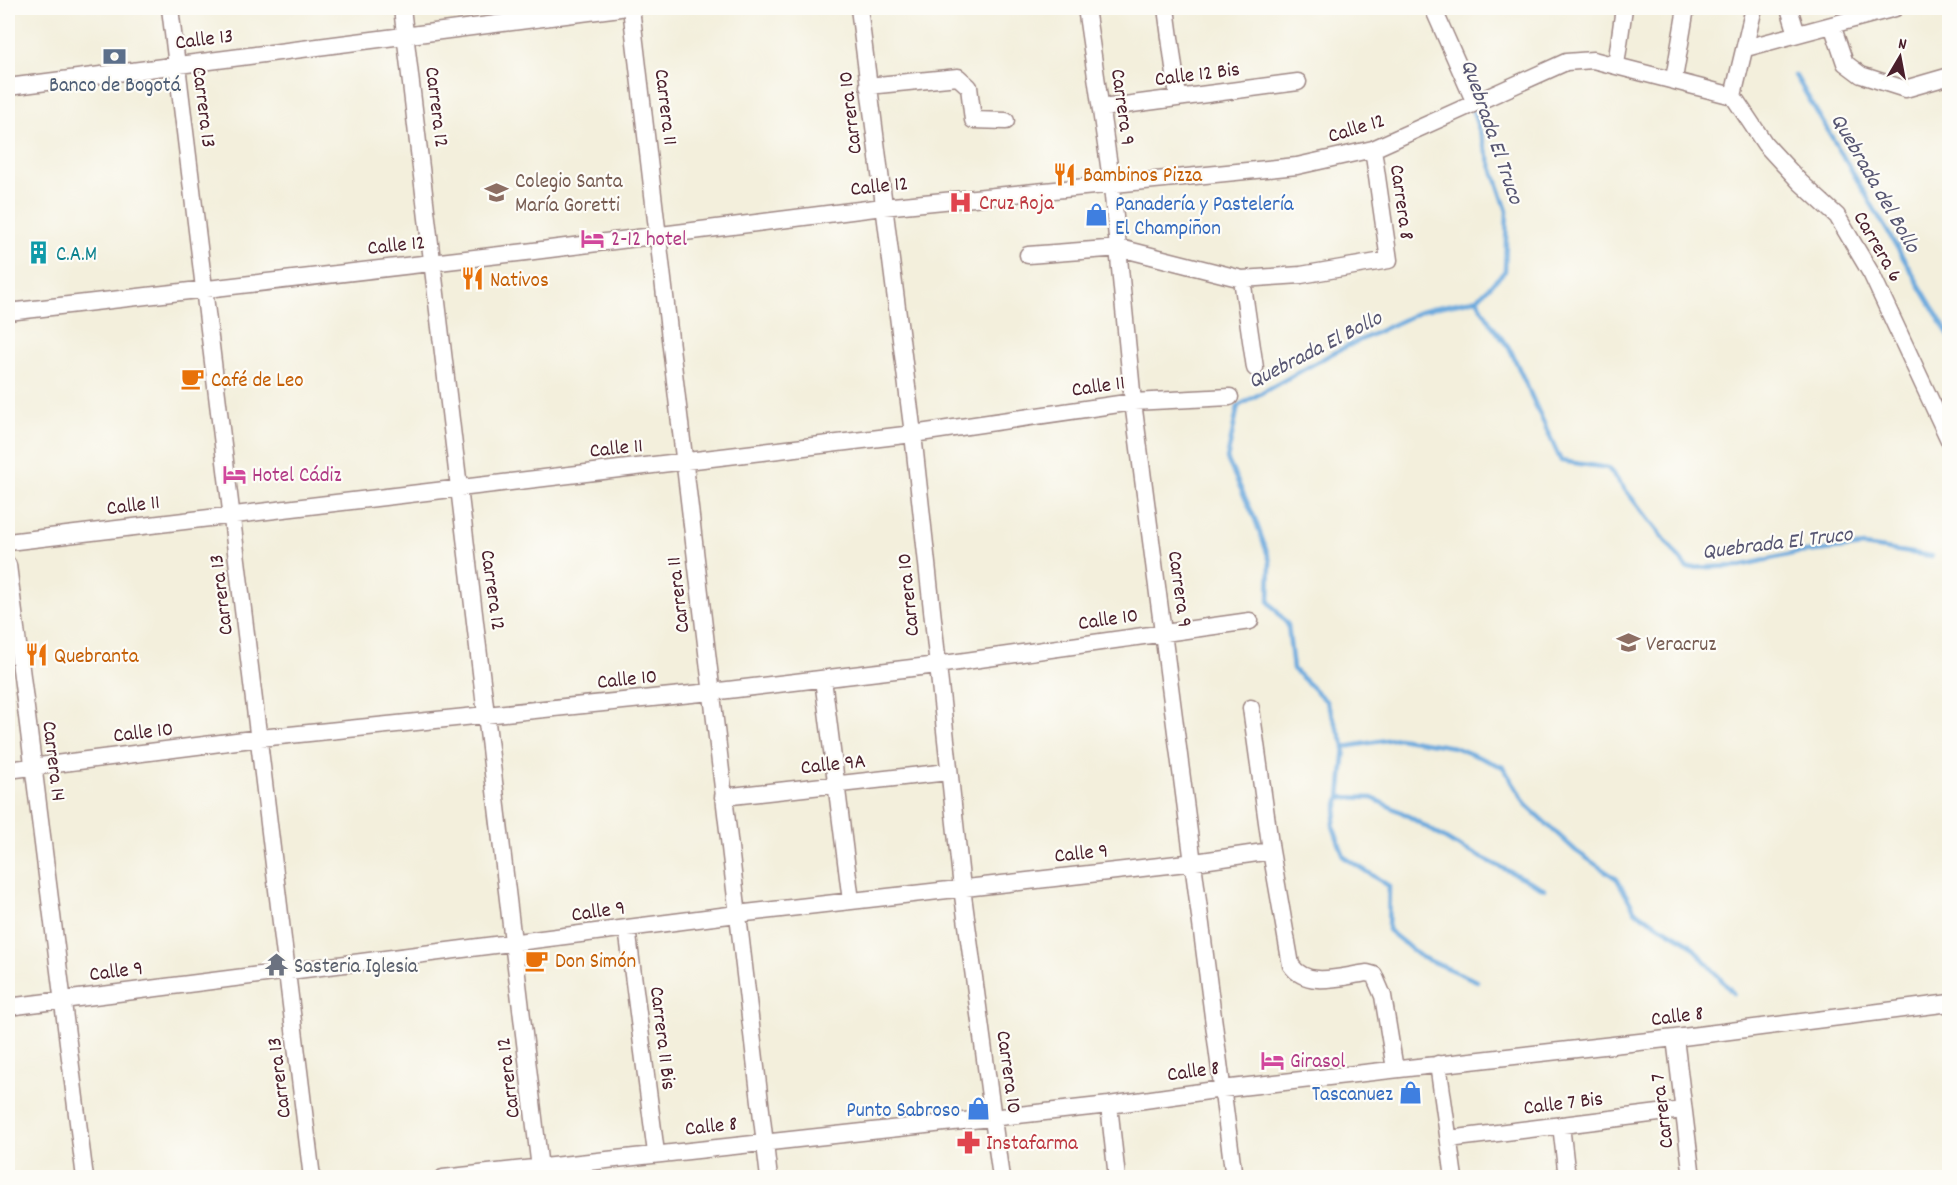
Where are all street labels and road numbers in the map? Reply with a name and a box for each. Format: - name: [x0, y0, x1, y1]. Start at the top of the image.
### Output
- street label: Calle 13: [174, 23, 235, 59]
- street label: Calle 12 Bis: [1153, 56, 1242, 96]
- street label: Carrera 13: [182, 65, 222, 150]
- street label: Carrera 12: [415, 65, 455, 150]
- street label: Carrera 11: [644, 67, 684, 147]
- street label: Carrera 9: [1101, 67, 1141, 148]
- street label: Carrera 10: [832, 69, 872, 156]
- street label: Calle 12: [1325, 107, 1389, 153]
- street label: Carrera 8: [1380, 163, 1420, 242]
- street label: Calle 12: [849, 170, 910, 206]
- street label: Carrera 6: [1844, 206, 1909, 289]
- street label: Calle 12: [366, 229, 427, 265]
- street label: Calle 11: [1070, 369, 1127, 407]
- street label: Calle 11: [588, 432, 644, 468]
- street label: Calle 11: [105, 489, 162, 525]
- street label: Carrera 12: [471, 548, 512, 633]
- street label: Carrera 9: [1158, 549, 1198, 630]
- street label: Carrera 13: [203, 552, 243, 637]
- street label: Carrera 10: [891, 552, 929, 638]
- street label: Carrera 11: [660, 555, 700, 635]
- street label: Calle 10: [1076, 602, 1140, 640]
- street label: Calle 10: [596, 663, 659, 699]
- street label: Calle 10: [112, 715, 175, 753]
- street label: Carrera 14: [32, 719, 72, 803]
- street label: Calle 9A: [799, 748, 867, 784]
- street label: Calle 9: [1053, 837, 1110, 873]
- street label: Calle 9: [570, 894, 627, 932]
- street label: Calle 9: [88, 955, 145, 991]
- street label: Carrera 11 Bis: [640, 985, 682, 1092]
- street label: Calle 8: [1649, 1000, 1705, 1036]
- street label: Carrera 10: [986, 1029, 1028, 1116]
- street label: Carrera 13: [261, 1035, 301, 1120]
- street label: Carrera 12: [490, 1035, 530, 1120]
- street label: Calle 8: [1165, 1054, 1222, 1091]
- street label: Carrera 7: [1644, 1071, 1683, 1150]
- street label: Calle 7 Bis: [1522, 1085, 1605, 1125]
- street label: Calle 8: [684, 1110, 739, 1146]

